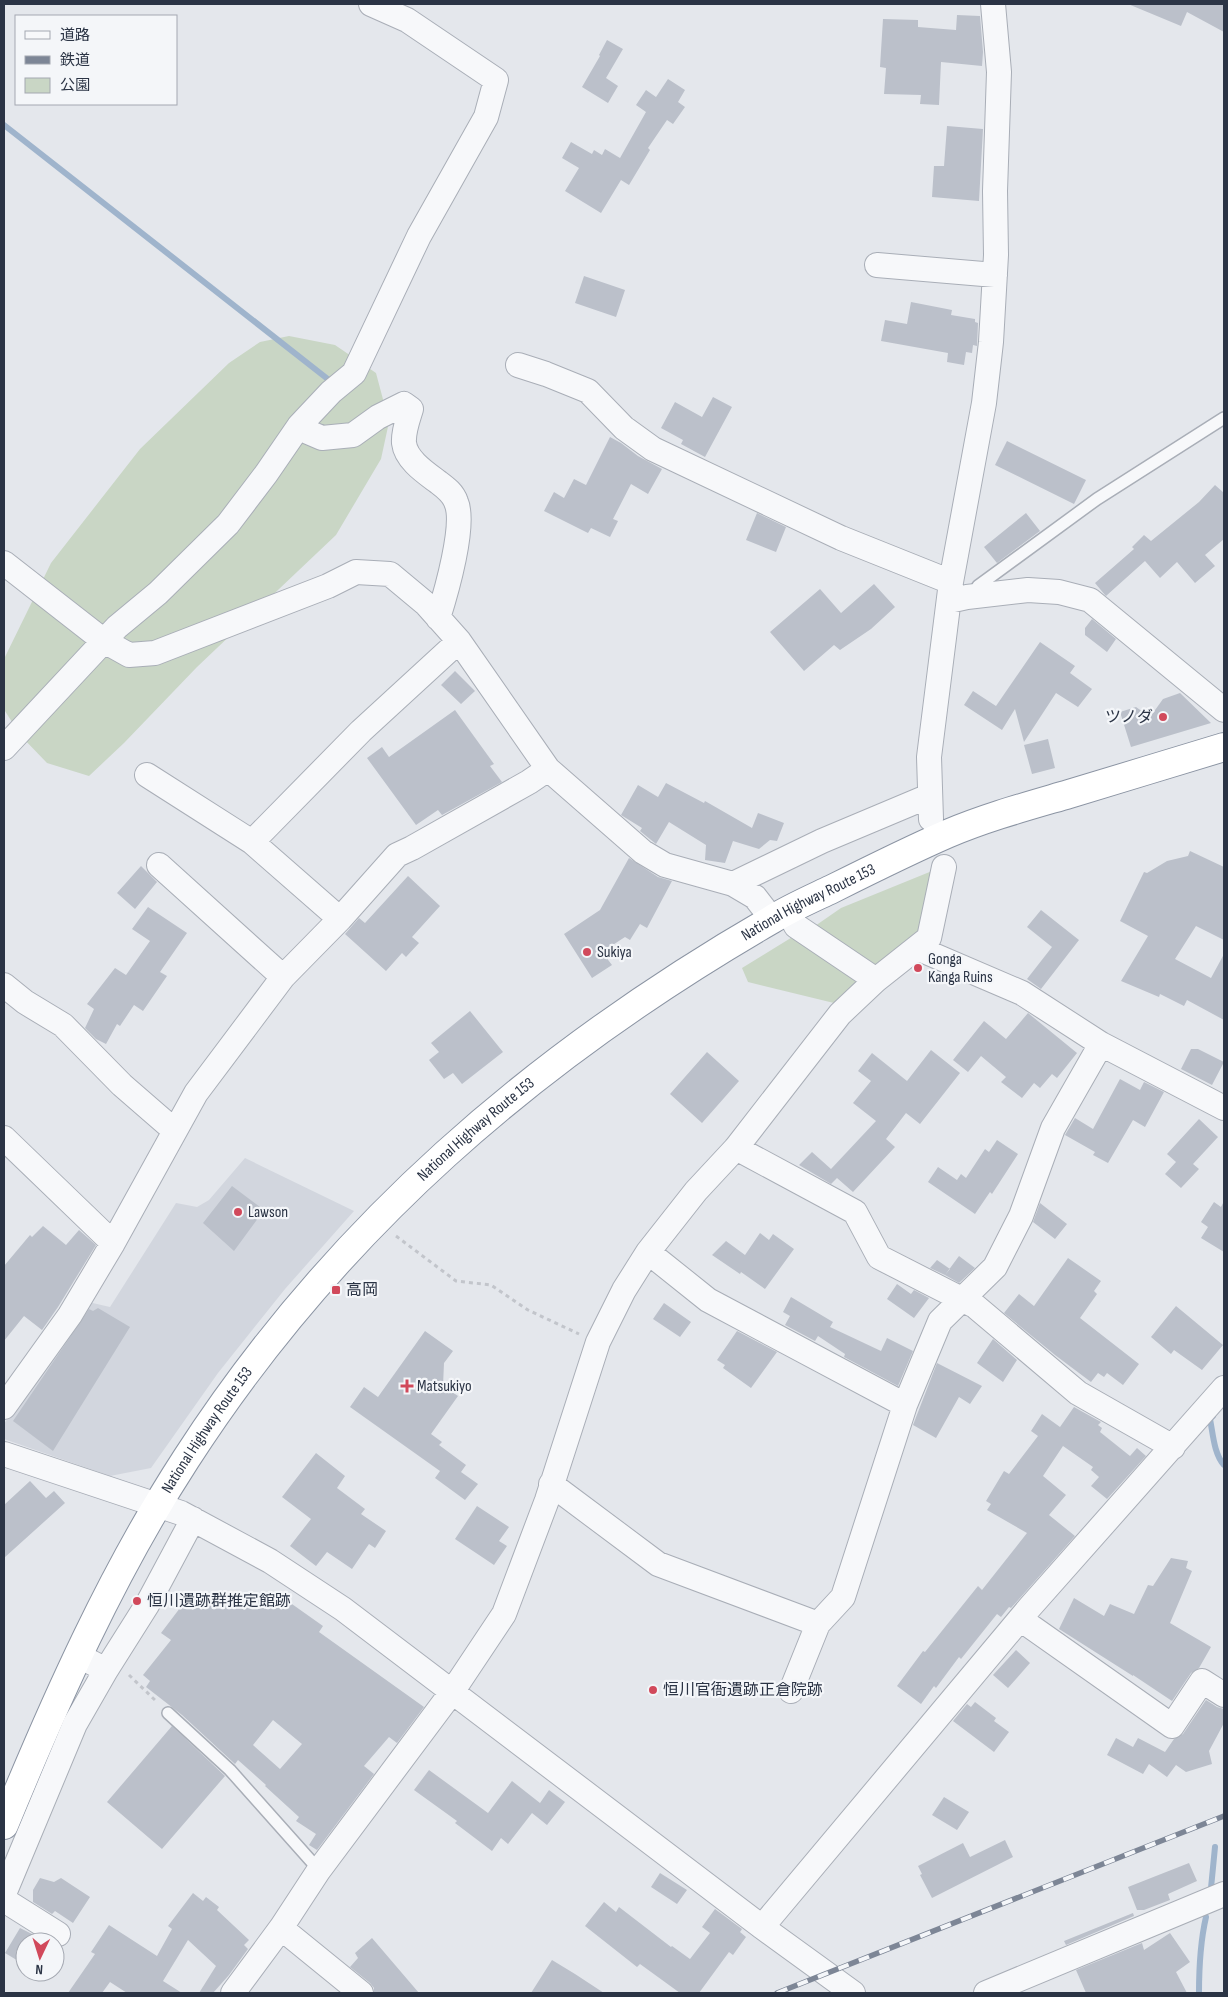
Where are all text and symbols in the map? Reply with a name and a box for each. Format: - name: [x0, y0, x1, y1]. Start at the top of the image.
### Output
- legend: [15, 15, 178, 105]
- text: 道路: [60, 26, 90, 45]
- text: 鉄道: [60, 51, 90, 70]
- text: 公園: [60, 76, 90, 95]
- place label: ツノダ: [1105, 708, 1153, 727]
- marker: ツノダ: [1157, 711, 1169, 723]
- street label: National Highway Route 153: [738, 859, 878, 945]
- place label: Sukiya: [597, 943, 632, 962]
- marker: Sukiya: [581, 946, 593, 958]
- place label: Gonga Kanga Ruins: [928, 950, 993, 987]
- marker: Gonga Kanga Ruins: [912, 962, 924, 974]
- street label: National Highway Route 153: [413, 1074, 538, 1185]
- place label: Lawson: [248, 1203, 288, 1222]
- marker: Lawson: [232, 1206, 244, 1218]
- place label: 高岡: [346, 1281, 378, 1300]
- marker: 高岡: [330, 1284, 342, 1296]
- street label: National Highway Route 153: [157, 1363, 256, 1497]
- place label: Matsukiyo: [417, 1377, 472, 1396]
- marker: Matsukiyo: [401, 1380, 413, 1392]
- place label: 恒川遺跡群推定館跡: [147, 1592, 291, 1611]
- marker: 恒川遺跡群推定館跡: [131, 1595, 143, 1607]
- place label: 恒川官衙遺跡正倉院跡: [663, 1681, 823, 1700]
- marker: 恒川官衙遺跡正倉院跡: [647, 1684, 659, 1696]
- north arrow: [15, 1932, 65, 1982]
- text: N: [35, 1961, 43, 1978]

